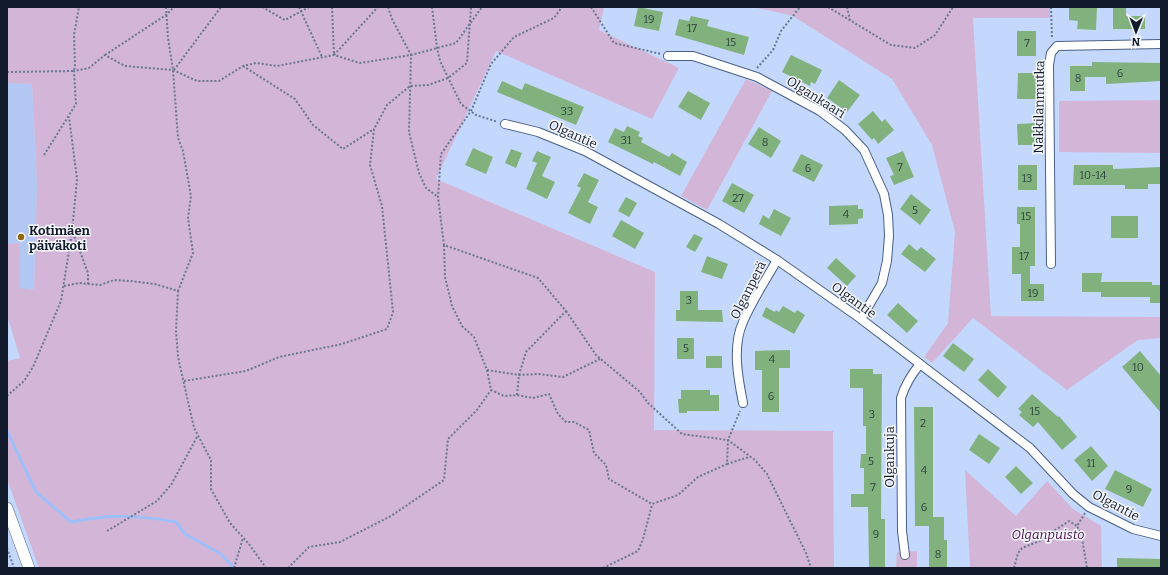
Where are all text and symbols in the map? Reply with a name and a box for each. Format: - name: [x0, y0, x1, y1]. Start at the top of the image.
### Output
- north arrow: [1116, 12, 1156, 52]
- house number: 19: [644, 13, 654, 26]
- house number: 17: [687, 22, 697, 35]
- text: N: [1131, 35, 1140, 48]
- house number: 15: [726, 36, 736, 49]
- house number: 7: [1024, 37, 1030, 50]
- street label: Nakkilanmutka: [1031, 60, 1047, 154]
- house number: 6: [1117, 67, 1123, 80]
- house number: 8: [1075, 72, 1081, 85]
- street label: Olgankaari: [784, 73, 848, 121]
- house number: 33: [561, 105, 573, 118]
- street label: Olgantie: [546, 117, 600, 151]
- house number: 31: [621, 134, 632, 147]
- house number: 8: [762, 136, 768, 149]
- house number: 7: [897, 161, 903, 174]
- house number: 6: [805, 162, 811, 175]
- house number: 10-14: [1080, 169, 1107, 182]
- house number: 13: [1022, 172, 1032, 185]
- house number: 27: [732, 192, 744, 205]
- house number: 5: [912, 204, 918, 217]
- house number: 4: [843, 208, 850, 221]
- house number: 15: [1021, 210, 1031, 223]
- place label: Kotimäen päiväkoti: [29, 223, 91, 253]
- marker: Kotimäen päiväkoti: [16, 232, 26, 242]
- house number: 17: [1019, 250, 1029, 263]
- street label: Olganperä: [727, 258, 769, 322]
- street label: Olgantie: [829, 279, 879, 321]
- house number: 19: [1028, 287, 1038, 300]
- house number: 3: [686, 294, 692, 307]
- house number: 5: [683, 342, 689, 355]
- house number: 4: [769, 353, 776, 366]
- house number: 10: [1132, 361, 1144, 374]
- house number: 6: [768, 390, 774, 403]
- house number: 15: [1030, 405, 1040, 418]
- house number: 3: [869, 408, 875, 421]
- house number: 2: [920, 417, 926, 430]
- street label: Olgankuja: [882, 426, 897, 488]
- house number: 5: [868, 455, 874, 468]
- house number: 11: [1087, 457, 1096, 470]
- house number: 4: [921, 464, 928, 477]
- house number: 7: [870, 481, 876, 494]
- house number: 9: [1126, 483, 1132, 496]
- street label: Olgantie: [1090, 486, 1142, 524]
- house number: 6: [921, 501, 927, 514]
- park label: Olganpuisto: [1012, 527, 1084, 542]
- house number: 9: [873, 528, 879, 541]
- house number: 8: [935, 548, 941, 561]

